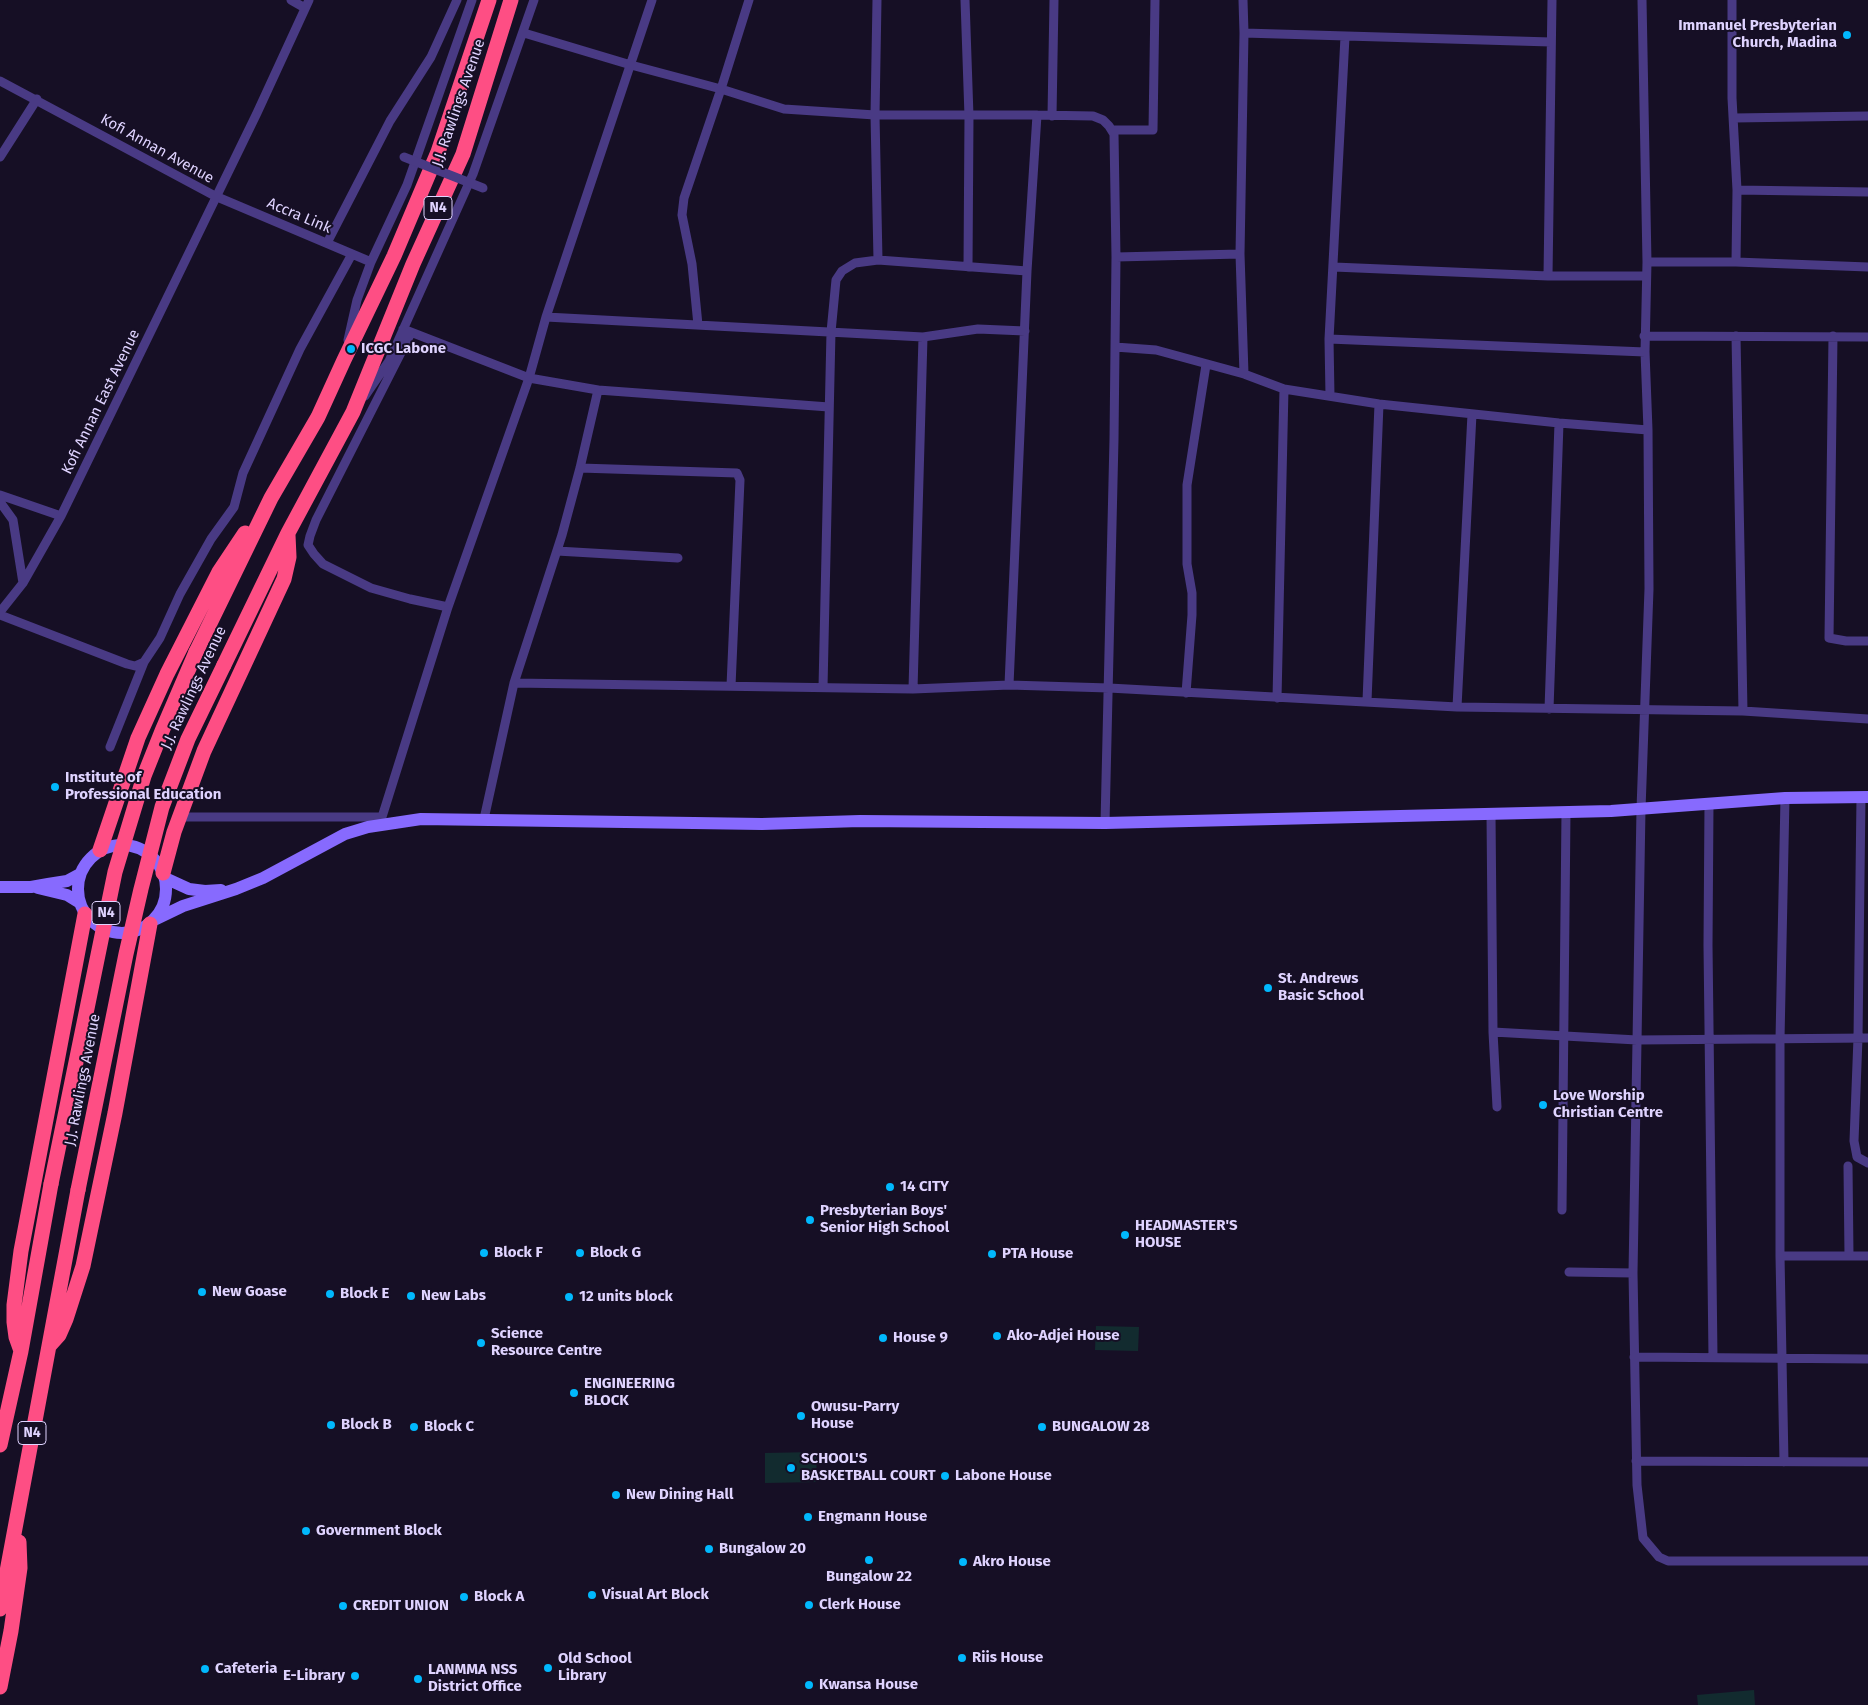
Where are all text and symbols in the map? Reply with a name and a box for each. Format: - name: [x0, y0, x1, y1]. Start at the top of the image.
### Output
- place label: Immanuel Presbyterian Church, Madina: [1678, 17, 1837, 52]
- marker: Immanuel Presbyterian Church, Madina: [1841, 29, 1853, 41]
- street label: J.J. Rawlings Avenue: [429, 37, 489, 169]
- street label: Kofi Annan Avenue: [97, 110, 217, 188]
- street label: Accra Link: [264, 194, 334, 238]
- road number: N4: [424, 197, 452, 220]
- street label: Kofi Annan East Avenue: [58, 327, 144, 477]
- place label: ICGC Labone: [361, 340, 446, 358]
- marker: ICGC Labone: [345, 343, 357, 355]
- street label: J.J. Rawlings Avenue: [158, 623, 230, 753]
- place label: Institute of Professional Education: [65, 769, 221, 804]
- marker: Institute of Professional Education: [49, 781, 61, 793]
- road number: N4: [92, 901, 120, 924]
- place label: St. Andrews Basic School: [1278, 970, 1364, 1005]
- marker: St. Andrews Basic School: [1262, 982, 1274, 994]
- street label: J.J. Rawlings Avenue: [61, 1013, 105, 1147]
- place label: Love Worship Christian Centre: [1553, 1087, 1663, 1122]
- marker: Love Worship Christian Centre: [1537, 1099, 1549, 1111]
- place label: 14 CITY: [900, 1178, 949, 1196]
- marker: 14 CITY: [884, 1181, 896, 1193]
- place label: Presbyterian Boys' Senior High School: [820, 1202, 949, 1237]
- marker: Presbyterian Boys' Senior High School: [804, 1214, 816, 1226]
- place label: HEADMASTER'S HOUSE: [1135, 1217, 1238, 1252]
- marker: HEADMASTER'S HOUSE: [1119, 1229, 1131, 1241]
- place label: Block F: [494, 1244, 543, 1262]
- place label: Block G: [590, 1244, 641, 1262]
- place label: PTA House: [1002, 1245, 1073, 1263]
- marker: Block F: [478, 1247, 490, 1259]
- marker: Block G: [574, 1247, 586, 1259]
- marker: PTA House: [986, 1248, 998, 1260]
- place label: New Goase: [212, 1283, 287, 1301]
- place label: Block E: [340, 1285, 389, 1303]
- marker: New Goase: [196, 1286, 208, 1298]
- place label: New Labs: [421, 1287, 486, 1305]
- marker: Block E: [324, 1288, 336, 1300]
- place label: 12 units block: [579, 1288, 673, 1306]
- marker: New Labs: [405, 1290, 417, 1302]
- marker: 12 units block: [563, 1291, 575, 1303]
- place label: Science Resource Centre: [491, 1325, 602, 1360]
- place label: Ako-Adjei House: [1007, 1327, 1120, 1345]
- place label: House 9: [893, 1329, 948, 1347]
- marker: Ako-Adjei House: [991, 1330, 1003, 1342]
- marker: House 9: [877, 1332, 889, 1344]
- marker: Science Resource Centre: [475, 1337, 487, 1349]
- place label: ENGINEERING BLOCK: [584, 1375, 675, 1410]
- marker: ENGINEERING BLOCK: [568, 1387, 580, 1399]
- place label: Owusu-Parry House: [811, 1398, 899, 1433]
- marker: Owusu-Parry House: [795, 1410, 807, 1422]
- place label: Block B: [341, 1416, 392, 1434]
- place label: Block C: [424, 1418, 474, 1436]
- place label: BUNGALOW 28: [1052, 1418, 1150, 1436]
- marker: Block B: [325, 1419, 337, 1431]
- marker: Block C: [408, 1421, 420, 1433]
- marker: BUNGALOW 28: [1036, 1421, 1048, 1433]
- road number: N4: [18, 1422, 46, 1445]
- place label: SCHOOL'S BASKETBALL COURT: [801, 1450, 936, 1485]
- marker: SCHOOL'S BASKETBALL COURT: [785, 1462, 797, 1474]
- place label: Labone House: [955, 1467, 1052, 1485]
- marker: Labone House: [939, 1470, 951, 1482]
- place label: New Dining Hall: [626, 1486, 733, 1504]
- marker: New Dining Hall: [610, 1489, 622, 1501]
- place label: Engmann House: [818, 1508, 927, 1526]
- marker: Engmann House: [802, 1511, 814, 1523]
- place label: Government Block: [316, 1522, 442, 1540]
- marker: Government Block: [300, 1525, 312, 1537]
- place label: Bungalow 20: [719, 1540, 806, 1558]
- marker: Bungalow 20: [703, 1543, 715, 1555]
- place label: Akro House: [973, 1553, 1051, 1571]
- marker: Bungalow 22: [863, 1554, 875, 1566]
- marker: Akro House: [957, 1556, 969, 1568]
- place label: Bungalow 22: [826, 1568, 912, 1586]
- place label: Visual Art Block: [602, 1586, 709, 1604]
- place label: Block A: [474, 1588, 524, 1606]
- marker: Visual Art Block: [586, 1589, 598, 1601]
- marker: Block A: [458, 1591, 470, 1603]
- place label: Clerk House: [819, 1596, 901, 1614]
- place label: CREDIT UNION: [353, 1597, 449, 1615]
- marker: Clerk House: [803, 1599, 815, 1611]
- marker: CREDIT UNION: [337, 1600, 349, 1612]
- place label: Riis House: [972, 1649, 1043, 1667]
- place label: Old School Library: [558, 1650, 632, 1685]
- marker: Riis House: [956, 1652, 968, 1664]
- place label: Cafeteria: [215, 1660, 277, 1678]
- place label: LANMMA NSS District Office: [428, 1661, 522, 1696]
- marker: Old School Library: [542, 1662, 554, 1674]
- marker: Cafeteria: [199, 1663, 211, 1675]
- place label: E-Library: [283, 1667, 345, 1685]
- marker: E-Library: [349, 1670, 361, 1682]
- marker: LANMMA NSS District Office: [412, 1673, 424, 1685]
- place label: Kwansa House: [819, 1676, 918, 1694]
- marker: Kwansa House: [803, 1679, 815, 1691]

